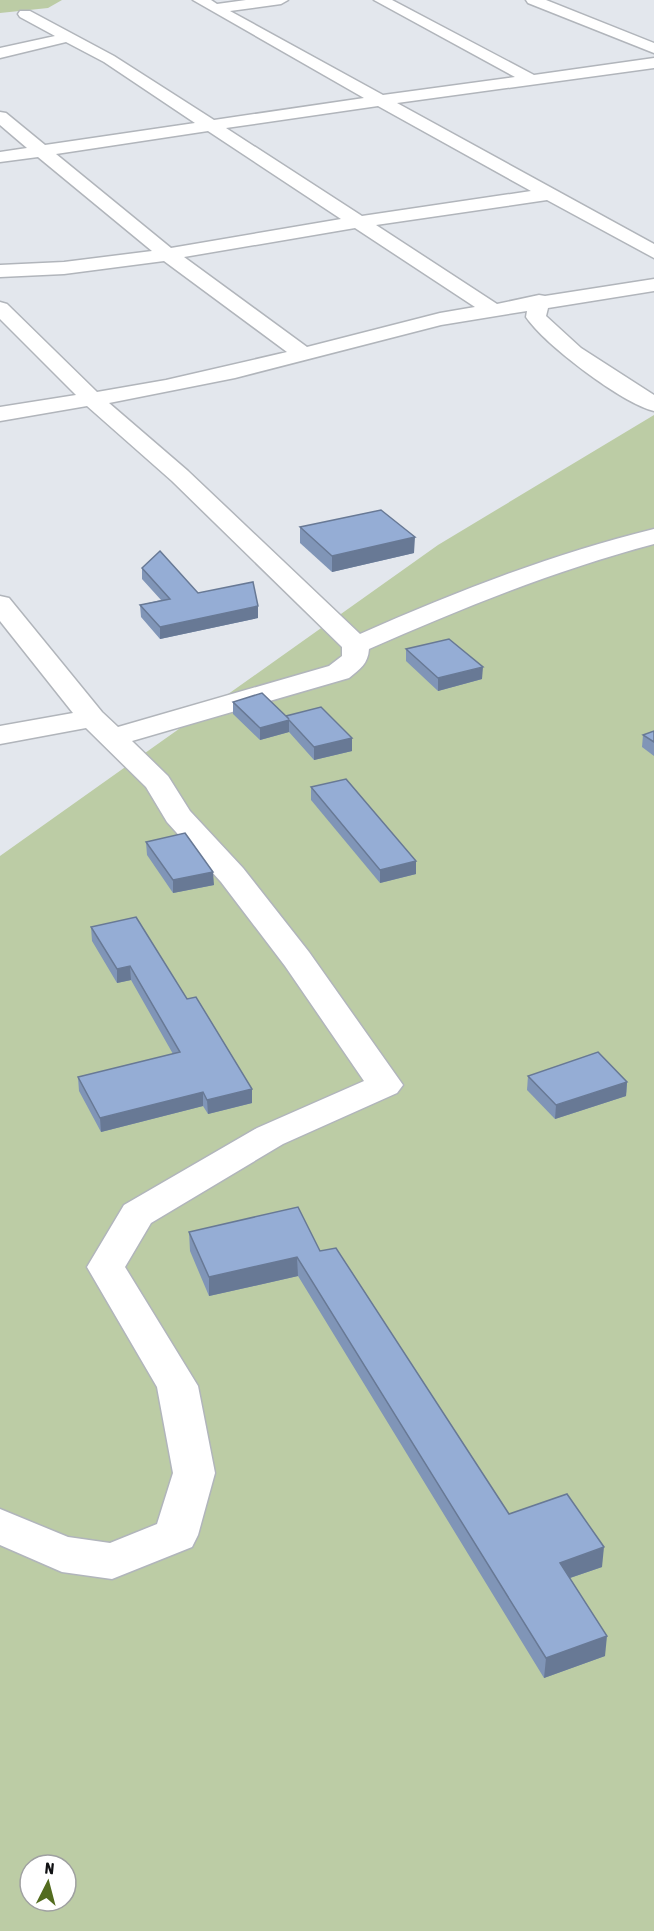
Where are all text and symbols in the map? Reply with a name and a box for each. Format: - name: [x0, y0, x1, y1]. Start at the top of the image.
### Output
- north arrow: [18, 1853, 78, 1913]
- text: N: [44, 1859, 55, 1878]

